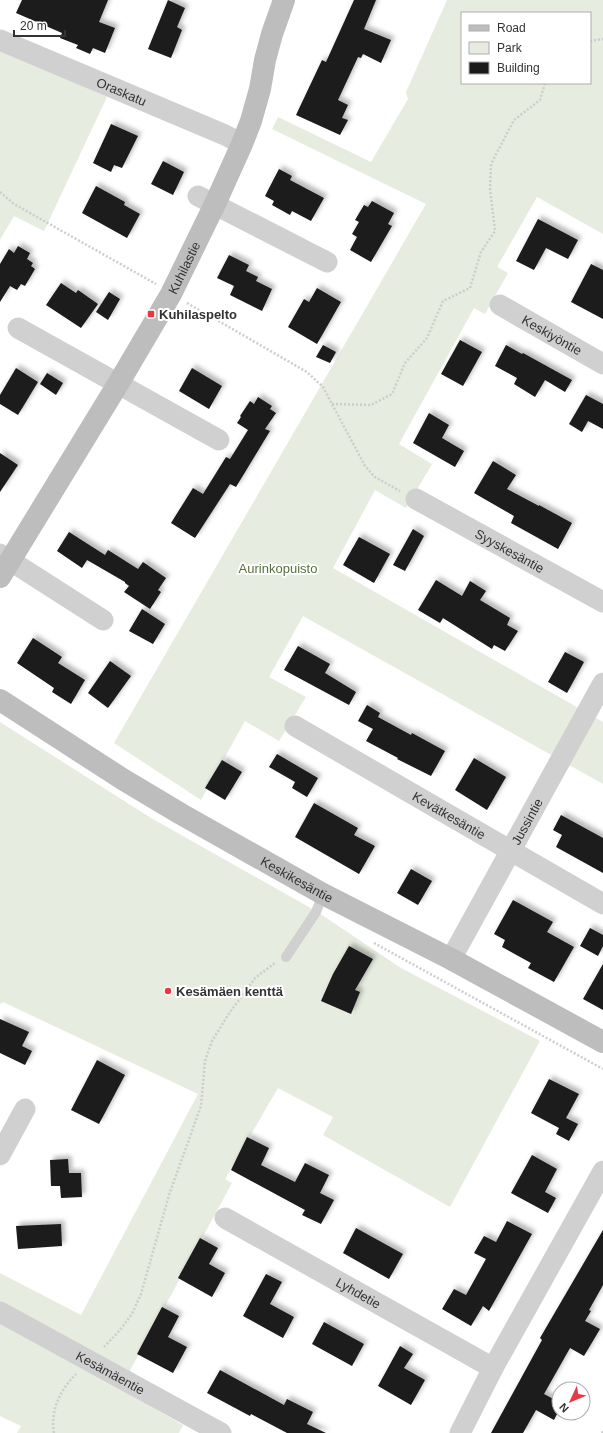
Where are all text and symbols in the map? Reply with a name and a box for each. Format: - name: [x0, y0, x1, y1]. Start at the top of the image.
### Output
- scale bar: [14, 12, 65, 38]
- legend: [461, 12, 591, 84]
- text: 20 m: [20, 19, 47, 33]
- text: Road: [497, 21, 526, 35]
- text: Park: [497, 41, 523, 55]
- text: Building: [497, 61, 540, 75]
- street label: Oraskatu: [94, 75, 149, 109]
- street label: Kuhilastie: [165, 239, 203, 296]
- place label: Kuhilaspelto: [159, 307, 237, 322]
- marker: Kuhilaspelto: [146, 309, 156, 319]
- street label: Keskiyöntie: [519, 312, 584, 358]
- street label: Syyskesäntie: [472, 526, 547, 576]
- park label: Aurinkopuisto: [239, 561, 317, 576]
- street label: Kevätkesäntie: [410, 789, 488, 842]
- street label: Jussintie: [508, 796, 546, 848]
- street label: Keskikesäntie: [258, 854, 335, 906]
- place label: Kesämäen kenttä: [176, 984, 284, 999]
- marker: Kesämäen kenttä: [163, 986, 173, 996]
- street label: Lyhdetie: [333, 1275, 383, 1312]
- street label: Kesämäentie: [73, 1348, 147, 1398]
- north arrow: [551, 1381, 591, 1421]
- text: N: [557, 1401, 571, 1415]

